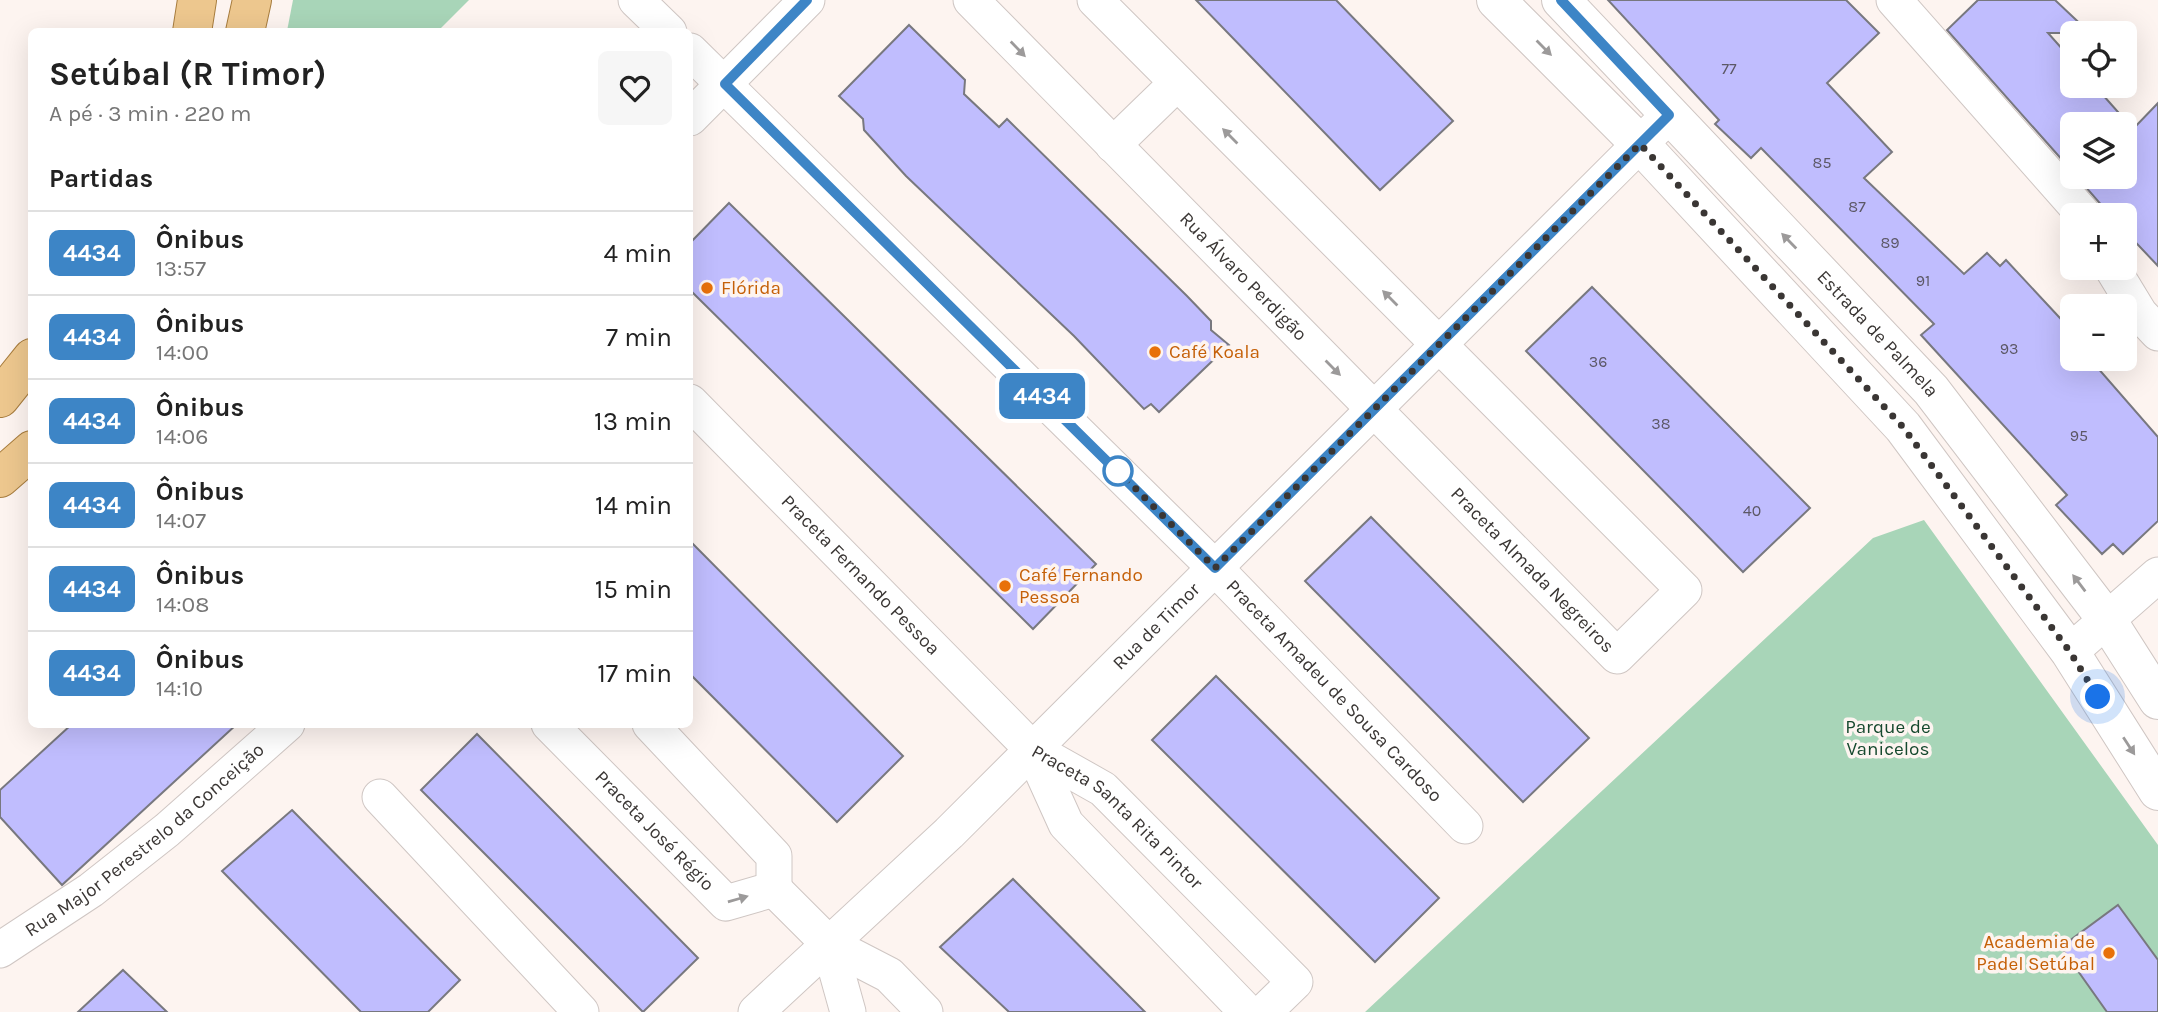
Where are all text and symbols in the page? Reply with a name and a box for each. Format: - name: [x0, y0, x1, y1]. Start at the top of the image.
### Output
- map controls: [2060, 21, 2137, 371]
- button: locate: [2060, 21, 2137, 98]
- one-way arrow: [1010, 40, 1027, 57]
- one-way arrow: [1535, 40, 1552, 56]
- button: heart: [598, 51, 672, 125]
- text: Setúbal (R Timor): [49, 55, 326, 93]
- house number: 77: [1721, 59, 1737, 78]
- text: A pé · 3 min · 220 m: [49, 100, 252, 127]
- button: layers: [2060, 112, 2137, 189]
- one-way arrow: [1222, 128, 1238, 145]
- house number: 85: [1813, 153, 1831, 172]
- text: Partidas: [49, 163, 153, 194]
- house number: 87: [1848, 197, 1866, 216]
- button: +: [2060, 203, 2137, 280]
- street label: Rua Álvaro Perdigão: [1175, 207, 1311, 345]
- text: Ônibus: [156, 224, 244, 255]
- one-way arrow: [1781, 233, 1798, 250]
- house number: 89: [1880, 233, 1900, 252]
- text: 4 min: [604, 238, 672, 269]
- text: 4434: [63, 239, 121, 267]
- text: 13:57: [156, 255, 206, 282]
- street label: Estrada de Palmela: [1812, 266, 1943, 401]
- house number: 91: [1916, 271, 1930, 290]
- place label: Flórida: [721, 277, 781, 299]
- marker: Flórida: [699, 280, 715, 296]
- one-way arrow: [1382, 290, 1398, 307]
- button: −: [2060, 294, 2137, 371]
- text: Ônibus: [156, 308, 244, 339]
- text: 7 min: [606, 322, 672, 353]
- text: 4434: [63, 323, 121, 351]
- text: 14:00: [156, 339, 209, 366]
- house number: 93: [2000, 339, 2018, 358]
- place label: Café Koala: [1169, 341, 1260, 363]
- marker: Café Koala: [1147, 344, 1163, 360]
- house number: 36: [1589, 352, 1607, 371]
- one-way arrow: [1324, 359, 1340, 376]
- line badge: 4434: [993, 373, 1091, 419]
- text: 4434: [1013, 382, 1071, 410]
- text: Ônibus: [156, 392, 244, 423]
- text: 13 min: [594, 406, 672, 437]
- text: 4434: [63, 407, 121, 435]
- house number: 38: [1651, 414, 1671, 433]
- text: 14:06: [156, 423, 208, 450]
- house number: 95: [2070, 426, 2088, 445]
- unlabelled marker: [1103, 456, 1133, 486]
- text: Ônibus: [156, 476, 244, 507]
- street label: Praceta Almada Negreiros: [1446, 483, 1619, 657]
- text: 14 min: [595, 490, 672, 521]
- street label: Praceta Fernando Pessoa: [777, 490, 944, 660]
- text: 4434: [63, 491, 121, 519]
- house number: 40: [1743, 501, 1761, 520]
- text: 14:07: [156, 507, 206, 534]
- text: Ônibus: [156, 560, 244, 591]
- place label: Café Fernando Pessoa: [1019, 564, 1143, 608]
- text: 15 min: [595, 574, 672, 605]
- one-way arrow: [2071, 574, 2086, 592]
- text: 4434: [63, 575, 121, 603]
- street label: Praceta Amadeu de Sousa Cardoso: [1222, 575, 1447, 807]
- marker: Café Fernando Pessoa: [997, 578, 1013, 594]
- street label: Rua de Timor: [1108, 578, 1204, 674]
- text: 14:08: [156, 591, 209, 618]
- text: Ônibus: [156, 644, 244, 675]
- text: 17 min: [597, 658, 672, 689]
- text: 4434: [63, 659, 121, 687]
- text: 14:10: [156, 675, 203, 702]
- your location: [2080, 679, 2115, 714]
- park label: Parque de Vanicelos: [1845, 716, 1931, 760]
- one-way arrow: [2122, 737, 2135, 756]
- street label: Rua Major Perestrelo da Conceição: [21, 739, 269, 941]
- street label: Praceta Santa Rita Pintor: [1028, 740, 1207, 894]
- street label: Praceta José Régio: [590, 766, 719, 895]
- one-way arrow: [728, 893, 750, 904]
- place label: Academia de Padel Setúbal: [1976, 931, 2095, 975]
- marker: Academia de Padel Setúbal: [2101, 945, 2117, 961]

